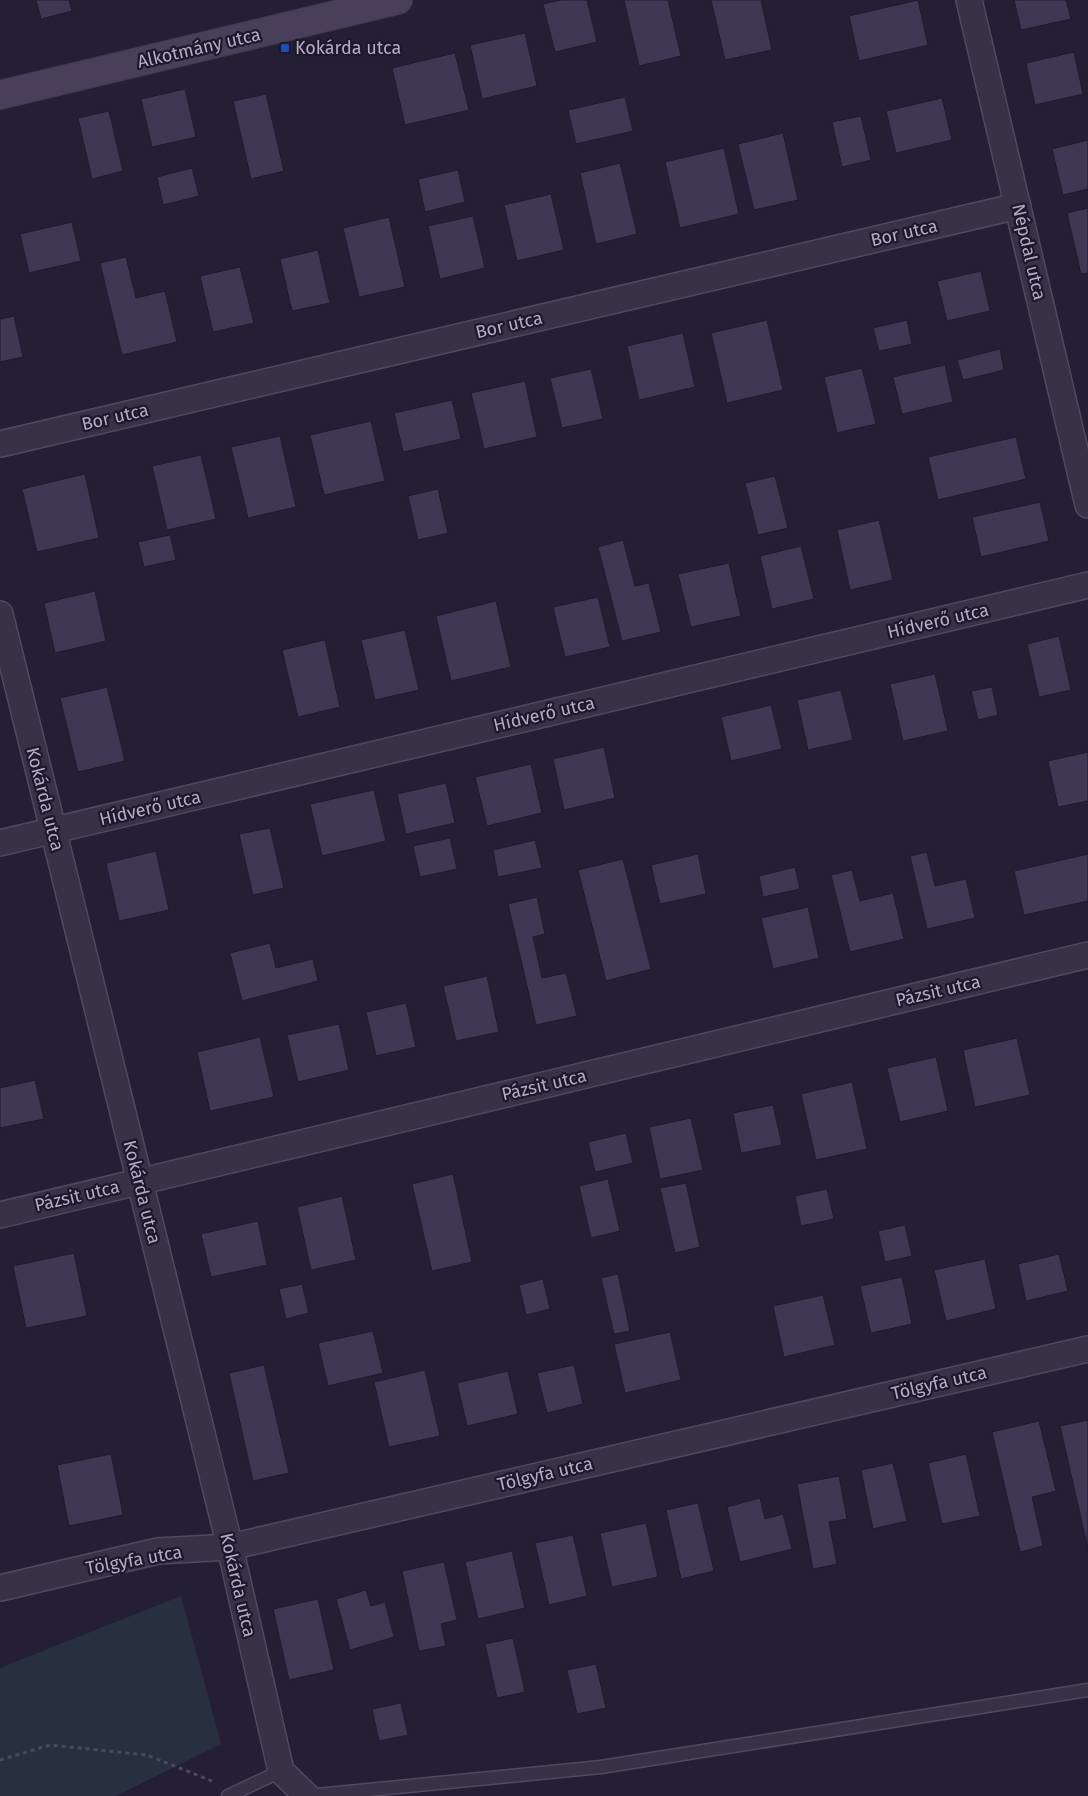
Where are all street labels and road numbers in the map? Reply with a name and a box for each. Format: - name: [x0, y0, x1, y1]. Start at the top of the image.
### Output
- street label: Alkotmány utca: [135, 23, 263, 73]
- street label: Népdal utca: [1007, 202, 1051, 302]
- street label: Bor utca: [868, 215, 940, 251]
- street label: Bor utca: [473, 307, 545, 343]
- street label: Bor utca: [79, 399, 151, 435]
- street label: Hídverő utca: [885, 599, 991, 643]
- street label: Hídverő utca: [491, 692, 597, 736]
- street label: Kokárda utca: [21, 745, 69, 853]
- street label: Hídverő utca: [97, 786, 203, 830]
- street label: Pázsit utca: [893, 971, 983, 1011]
- street label: Pázsit utca: [499, 1065, 589, 1105]
- street label: Kokárda utca: [118, 1138, 166, 1246]
- street label: Pázsit utca: [32, 1176, 122, 1216]
- street label: Tölgyfa utca: [889, 1361, 989, 1405]
- street label: Tölgyfa utca: [495, 1452, 595, 1496]
- street label: Kokárda utca: [215, 1531, 261, 1639]
- street label: Tölgyfa utca: [84, 1541, 184, 1579]

